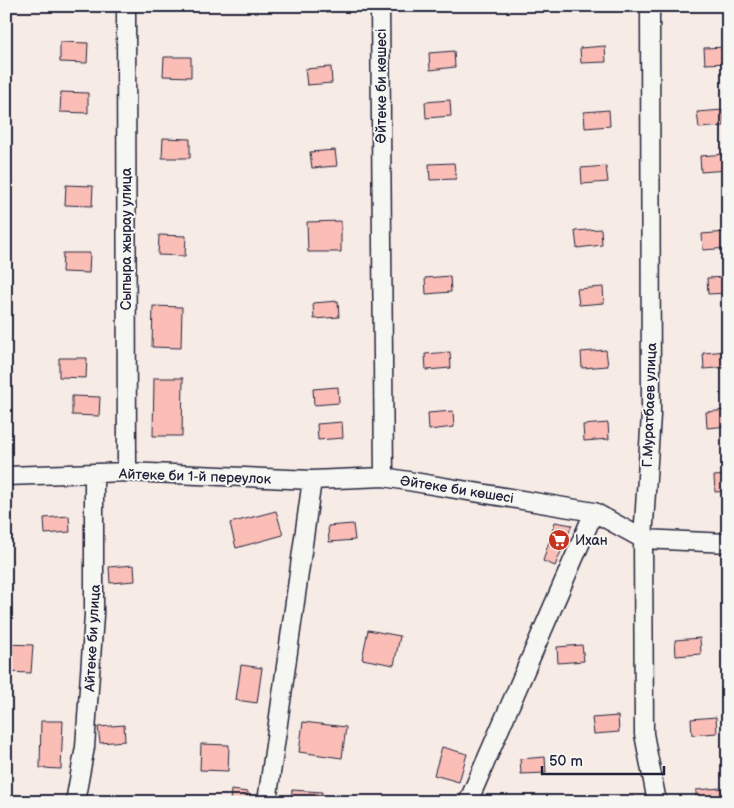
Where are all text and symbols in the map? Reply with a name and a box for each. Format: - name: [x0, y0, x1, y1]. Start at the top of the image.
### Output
- street label: Әйтеке би көшесі: [373, 29, 390, 143]
- street label: Сыпыра жырау улица: [118, 167, 135, 310]
- street label: Г.Муратбаев улица: [639, 342, 660, 468]
- street label: Айтеке би 1-й переулок: [118, 465, 272, 488]
- street label: Әйтеке би көшесі: [399, 472, 515, 507]
- supermarket icon: Ихан: [547, 528, 571, 552]
- place label: Ихан: [575, 532, 608, 549]
- street label: Айтеке би улица: [81, 583, 104, 693]
- scale bar: [542, 743, 664, 775]
- text: 50 m: [549, 752, 583, 771]

